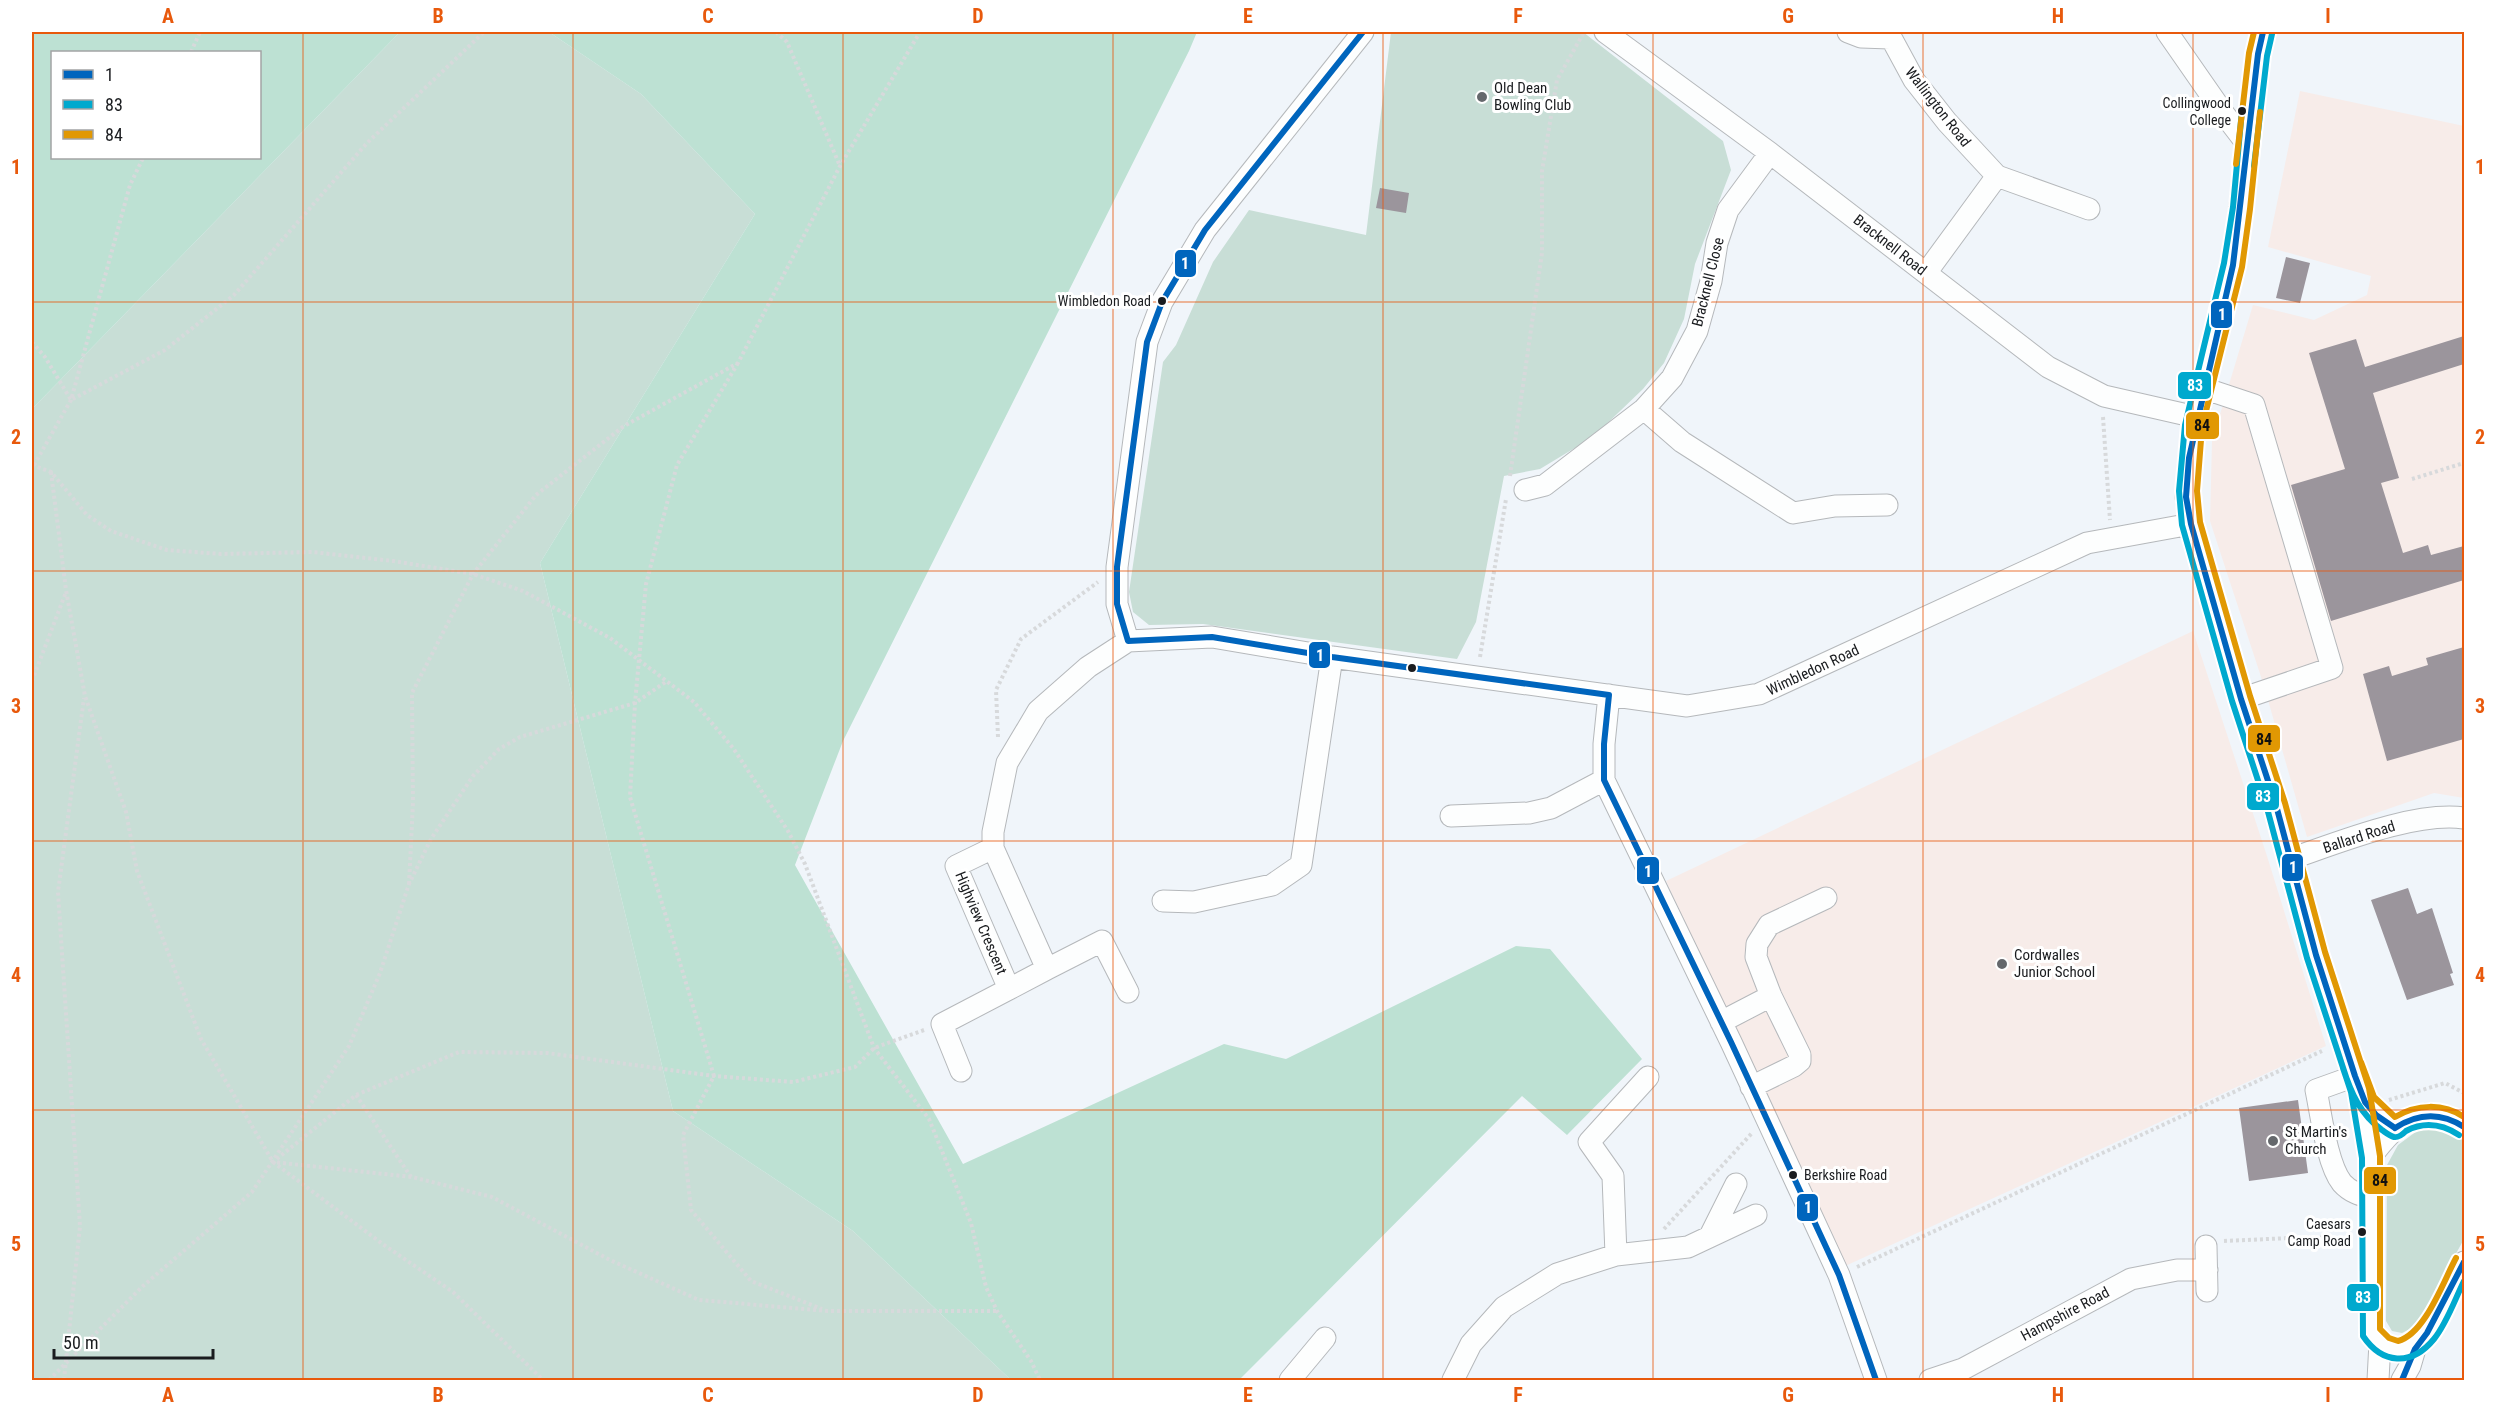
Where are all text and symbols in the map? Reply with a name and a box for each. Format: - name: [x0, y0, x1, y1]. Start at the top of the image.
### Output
- text: A: [162, 4, 174, 28]
- text: B: [432, 4, 444, 28]
- text: C: [702, 4, 714, 28]
- text: D: [972, 4, 984, 28]
- text: E: [1243, 4, 1253, 28]
- text: F: [1513, 4, 1523, 28]
- text: G: [1782, 4, 1794, 28]
- text: H: [2052, 4, 2064, 28]
- text: I: [2325, 4, 2331, 28]
- legend: [51, 51, 261, 159]
- text: 1: [105, 64, 114, 85]
- street label: Wallington Road: [1901, 64, 1975, 150]
- place label: Old Dean Bowling Club: [1494, 79, 1571, 114]
- marker: Old Dean Bowling Club: [1475, 90, 1489, 104]
- text: 83: [105, 94, 123, 115]
- place label: Collingwood College: [2163, 95, 2231, 128]
- marker: Collingwood College: [2236, 105, 2248, 117]
- text: 84: [105, 124, 123, 145]
- text: 1: [11, 155, 21, 179]
- text: 1: [2475, 155, 2485, 179]
- street label: Bracknell Road: [1850, 211, 1930, 279]
- street label: Bracknell Close: [1688, 236, 1728, 328]
- line badge: 1: [1174, 249, 1197, 278]
- text: 1: [1181, 254, 1189, 273]
- place label: Wimbledon Road: [1058, 293, 1151, 309]
- marker: Wimbledon Road: [1156, 295, 1168, 307]
- line badge: 1: [2210, 300, 2233, 329]
- text: 1: [2218, 305, 2226, 324]
- line badge: 83: [2177, 371, 2212, 400]
- text: 83: [2187, 376, 2203, 395]
- line badge: 84: [2185, 411, 2220, 440]
- text: 84: [2194, 416, 2210, 435]
- text: 2: [11, 425, 21, 449]
- text: 2: [2475, 425, 2485, 449]
- line badge: 1: [1308, 641, 1331, 669]
- street label: Wimbledon Road: [1764, 641, 1862, 699]
- text: 1: [1316, 646, 1324, 665]
- unlabelled marker: [1406, 662, 1418, 674]
- text: 3: [11, 694, 21, 718]
- text: 3: [2475, 694, 2485, 718]
- line badge: 84: [2247, 724, 2281, 753]
- text: 84: [2256, 730, 2272, 749]
- line badge: 83: [2246, 782, 2280, 811]
- text: 83: [2255, 787, 2271, 806]
- street label: Ballard Road: [2321, 817, 2397, 857]
- line badge: 1: [2281, 853, 2304, 882]
- line badge: 1: [1636, 856, 1660, 885]
- text: 1: [2289, 858, 2297, 877]
- text: 1: [1644, 862, 1652, 881]
- street label: Highview Crescent: [951, 869, 1011, 977]
- place label: Cordwalles Junior School: [2014, 946, 2095, 981]
- marker: Cordwalles Junior School: [1995, 957, 2009, 971]
- text: 4: [11, 963, 21, 987]
- text: 4: [2475, 963, 2485, 987]
- place label: St Martin's Church: [2285, 1123, 2348, 1158]
- marker: St Martin's Church: [2266, 1134, 2280, 1148]
- line badge: 84: [2363, 1166, 2397, 1195]
- place label: Berkshire Road: [1804, 1167, 1887, 1183]
- marker: Berkshire Road: [1787, 1169, 1799, 1181]
- text: 84: [2372, 1171, 2388, 1190]
- line badge: 1: [1796, 1193, 1819, 1222]
- text: 1: [1804, 1198, 1812, 1217]
- place label: Caesars Camp Road: [2288, 1216, 2351, 1249]
- marker: Caesars Camp Road: [2356, 1226, 2368, 1238]
- text: 5: [11, 1232, 21, 1256]
- text: 5: [2475, 1232, 2485, 1256]
- street label: Hampshire Road: [2018, 1283, 2112, 1345]
- line badge: 83: [2346, 1283, 2380, 1312]
- text: 83: [2355, 1288, 2371, 1307]
- scale bar: [54, 1322, 213, 1360]
- text: 50 m: [63, 1332, 98, 1353]
- text: A: [162, 1383, 174, 1407]
- text: B: [432, 1383, 444, 1407]
- text: C: [702, 1383, 714, 1407]
- text: D: [972, 1383, 984, 1407]
- text: E: [1243, 1383, 1253, 1407]
- text: F: [1513, 1383, 1523, 1407]
- text: G: [1782, 1383, 1794, 1407]
- text: H: [2052, 1383, 2064, 1407]
- text: I: [2325, 1383, 2331, 1407]

